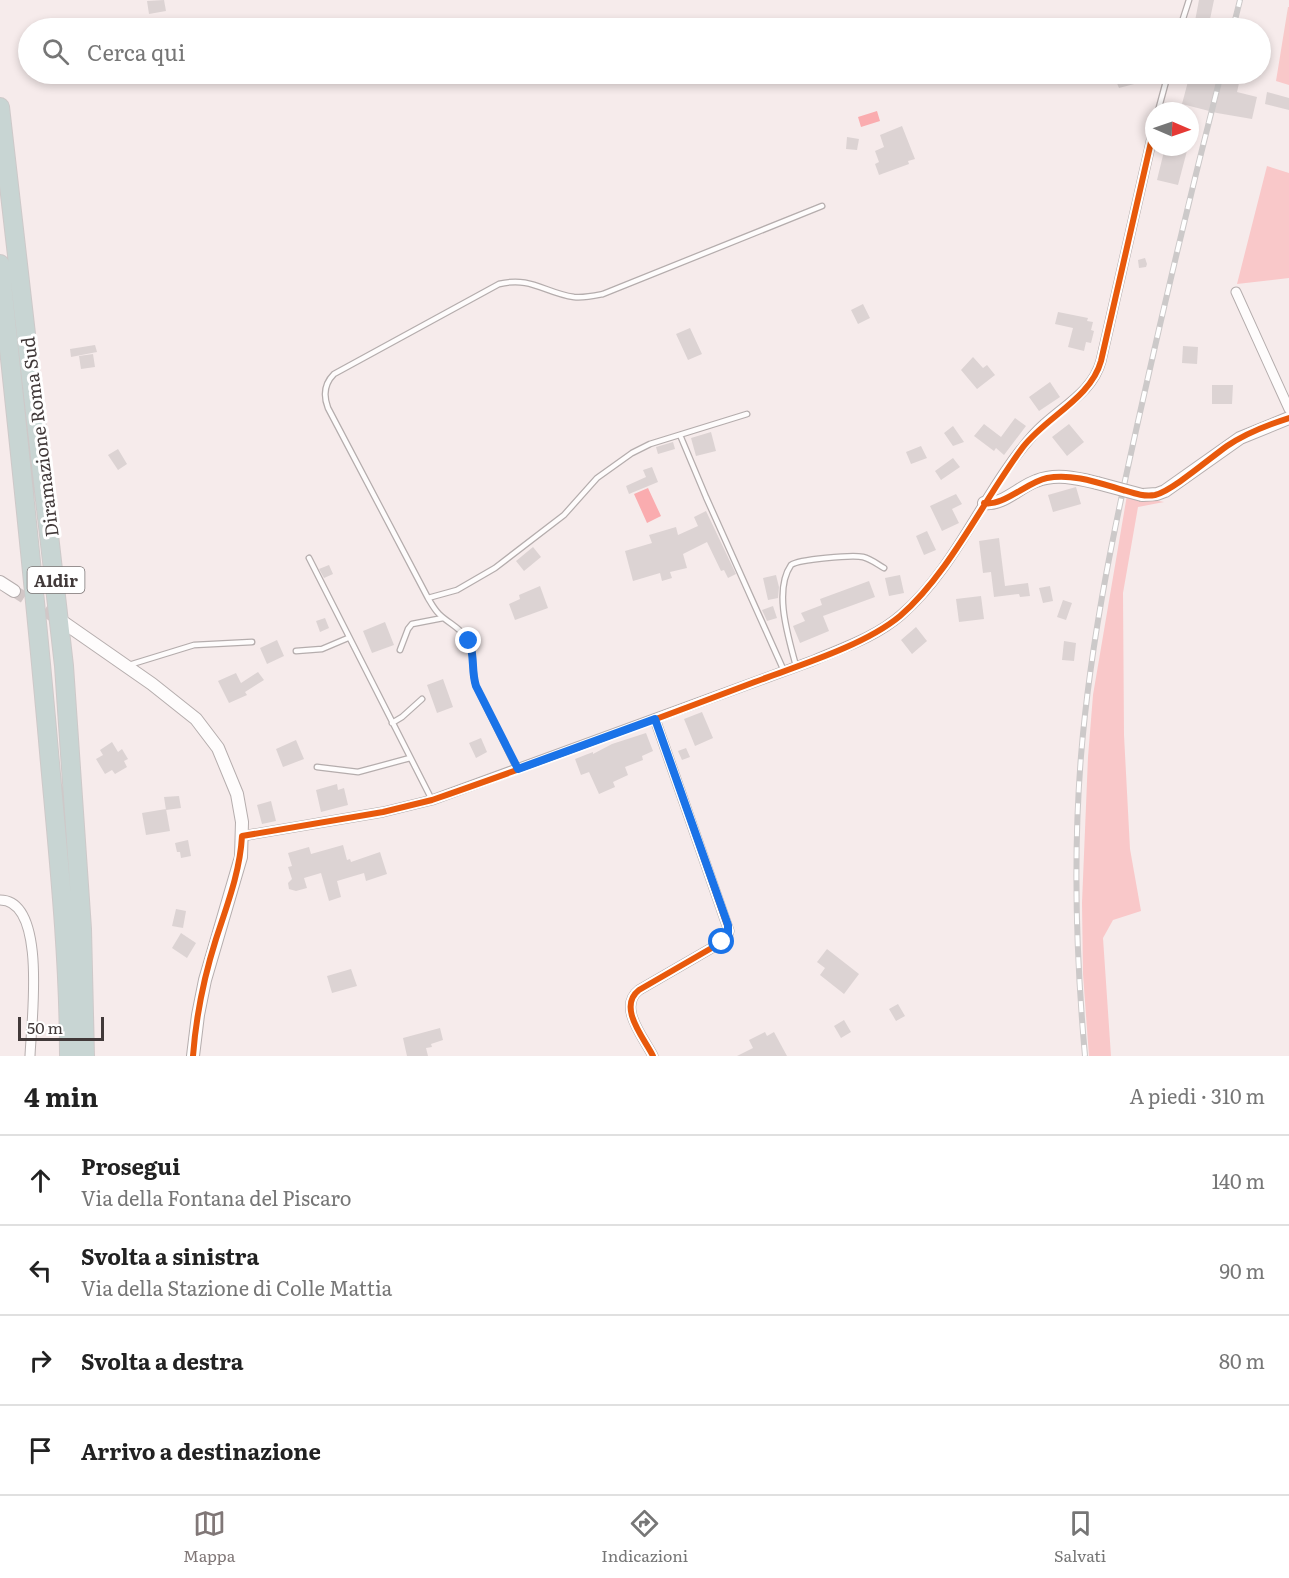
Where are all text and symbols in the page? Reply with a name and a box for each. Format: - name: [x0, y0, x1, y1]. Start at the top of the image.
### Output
- search box: [18, 18, 1271, 84]
- icon: search: [39, 35, 72, 68]
- text: Cerca qui: [87, 35, 185, 68]
- north arrow: [1145, 102, 1199, 156]
- street label: Diramazione Roma Sud: [13, 335, 65, 539]
- road number: A1dir: [28, 567, 84, 593]
- route end: [455, 627, 481, 653]
- route start: [708, 928, 734, 954]
- scale bar: [18, 1014, 104, 1042]
- text: 50 m: [27, 1015, 63, 1039]
- text: 4 min: [24, 1076, 98, 1115]
- text: A piedi · 310 m: [1129, 1080, 1265, 1110]
- text: Prosegui: [81, 1149, 180, 1182]
- icon: ahead: [24, 1164, 57, 1197]
- text: 140 m: [1212, 1165, 1265, 1195]
- text: Via della Fontana del Piscaro: [81, 1182, 351, 1212]
- text: Svolta a sinistra: [81, 1239, 259, 1272]
- icon: left: [24, 1254, 57, 1287]
- text: 90 m: [1220, 1255, 1265, 1285]
- text: Via della Stazione di Colle Mattia: [81, 1272, 392, 1302]
- icon: right: [24, 1344, 57, 1377]
- text: Svolta a destra: [81, 1344, 243, 1377]
- text: 80 m: [1219, 1345, 1265, 1375]
- icon: arrive: [24, 1434, 57, 1467]
- text: Arrivo a destinazione: [81, 1434, 321, 1467]
- tab: Mappa: [183, 1507, 235, 1567]
- tab: Indicazioni: [601, 1507, 688, 1567]
- tab: Salvati: [1054, 1507, 1106, 1567]

